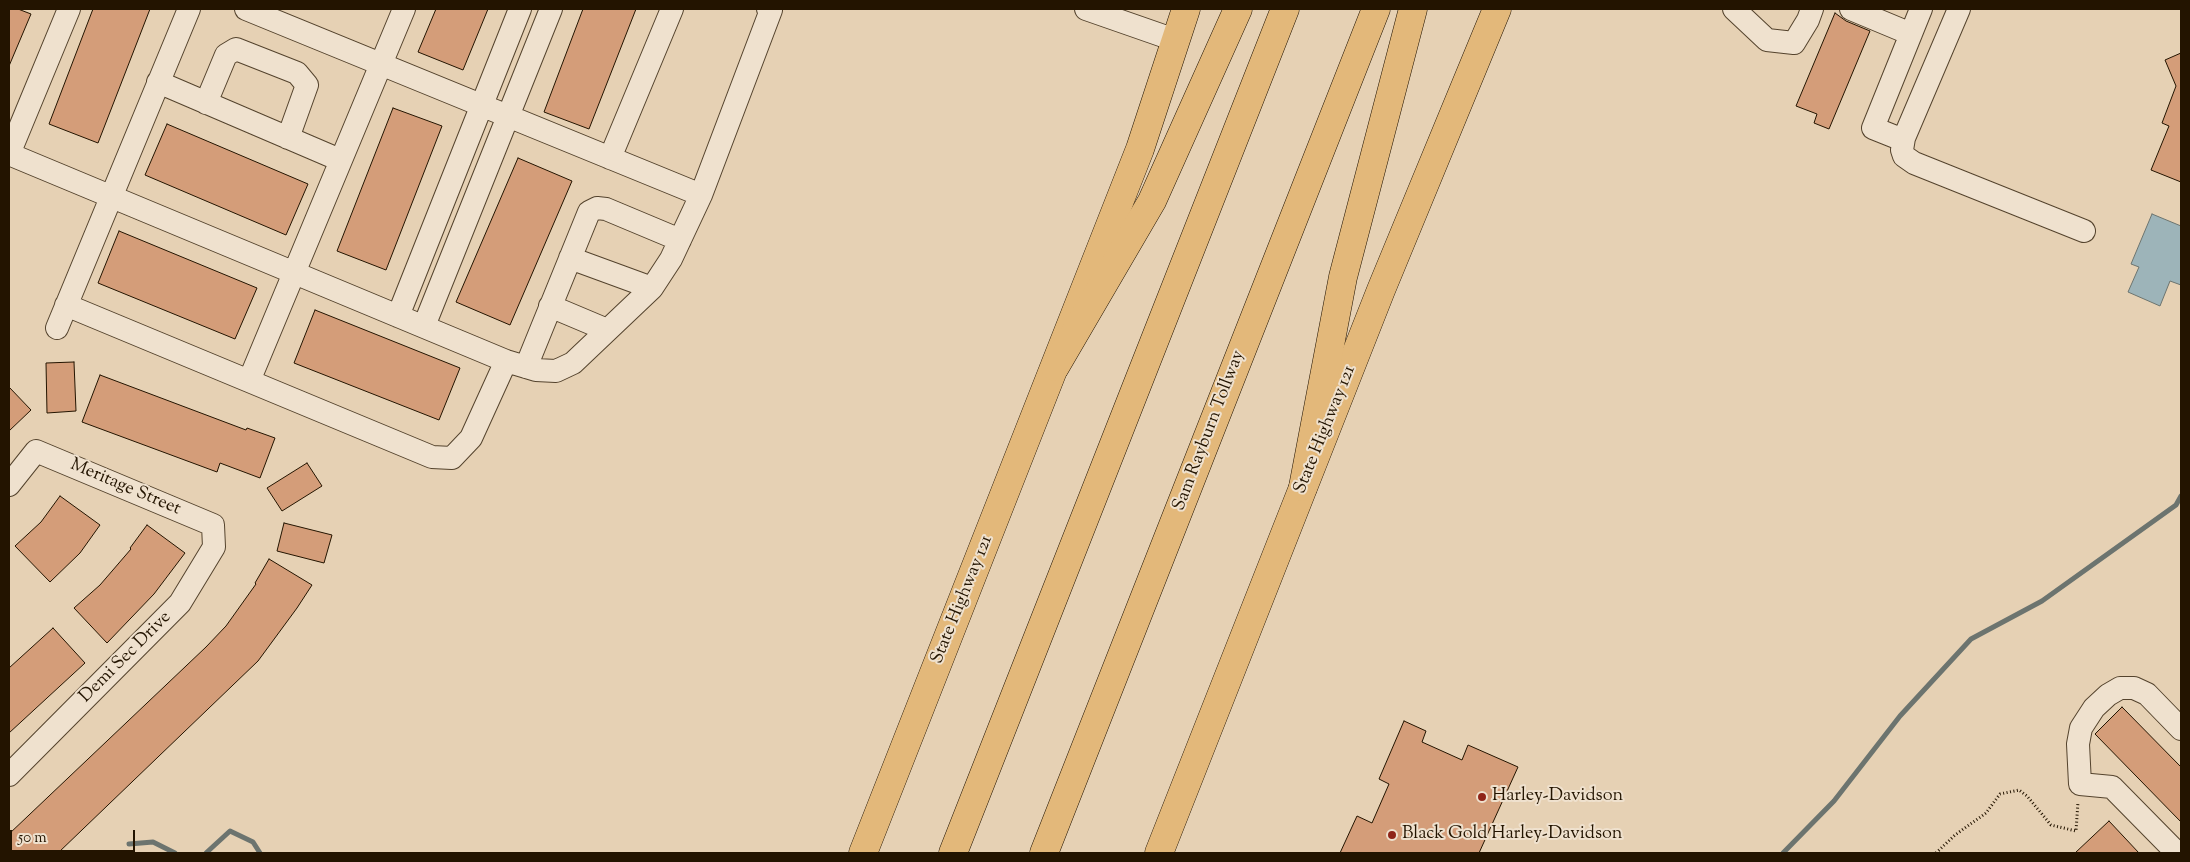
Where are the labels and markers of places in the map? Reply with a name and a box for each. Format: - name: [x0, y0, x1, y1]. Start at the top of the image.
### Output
- place label: Harley-Davidson: [1492, 786, 1623, 808]
- marker: Harley-Davidson: [1476, 791, 1488, 803]
- place label: Black Gold Harley-Davidson: [1402, 824, 1622, 846]
- marker: Black Gold Harley-Davidson: [1386, 829, 1398, 841]

